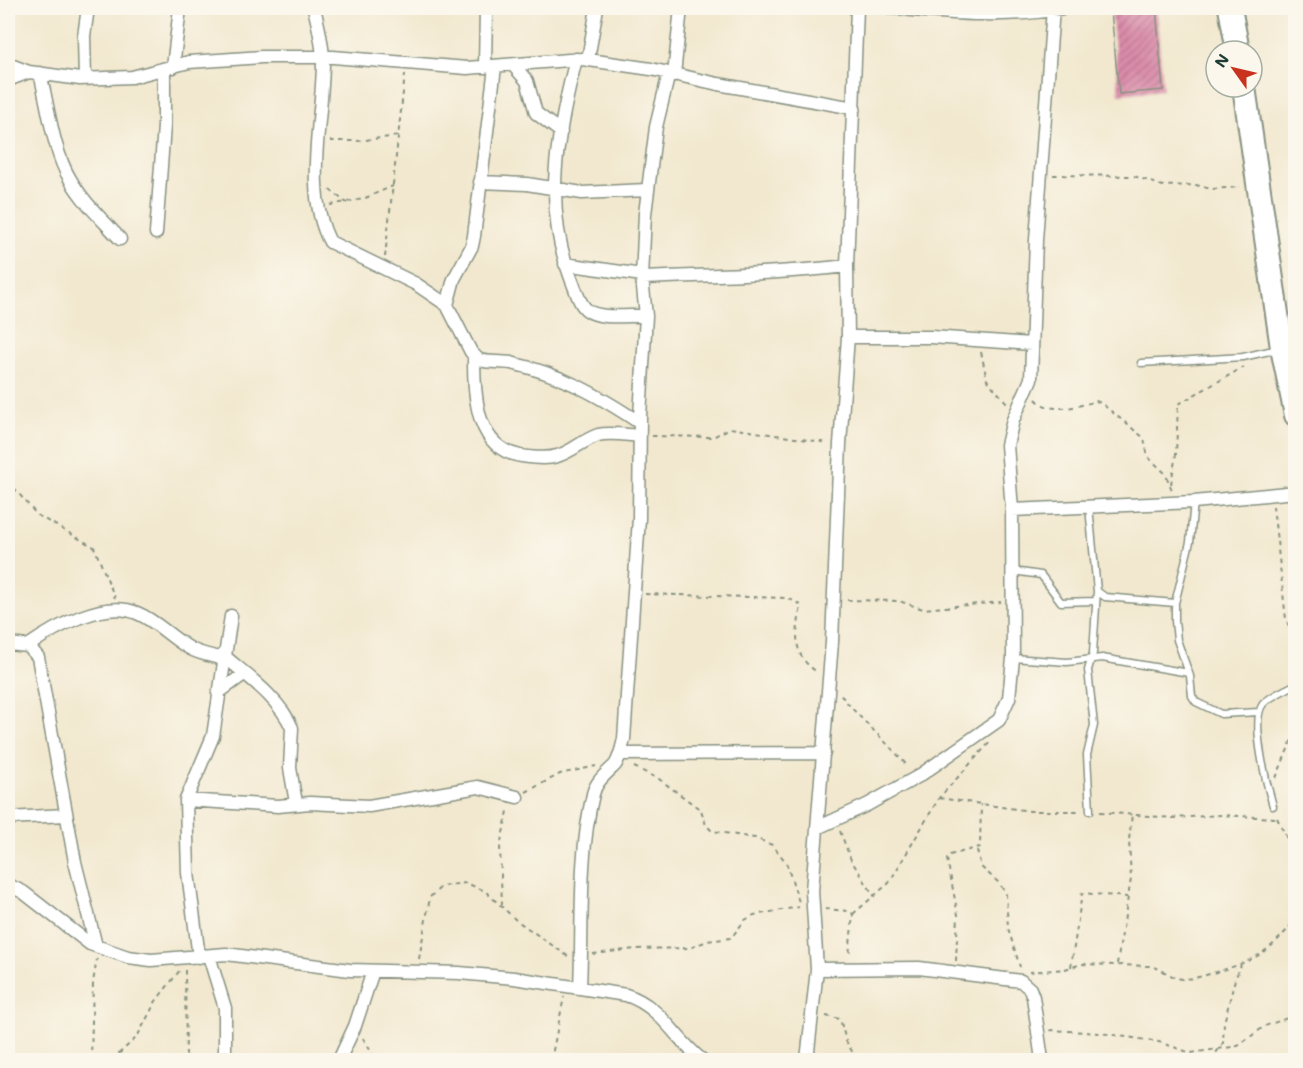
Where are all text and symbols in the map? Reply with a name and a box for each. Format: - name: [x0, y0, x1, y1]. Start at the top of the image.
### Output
- north arrow: [1204, 39, 1264, 99]
- text: N: [1209, 49, 1233, 71]

